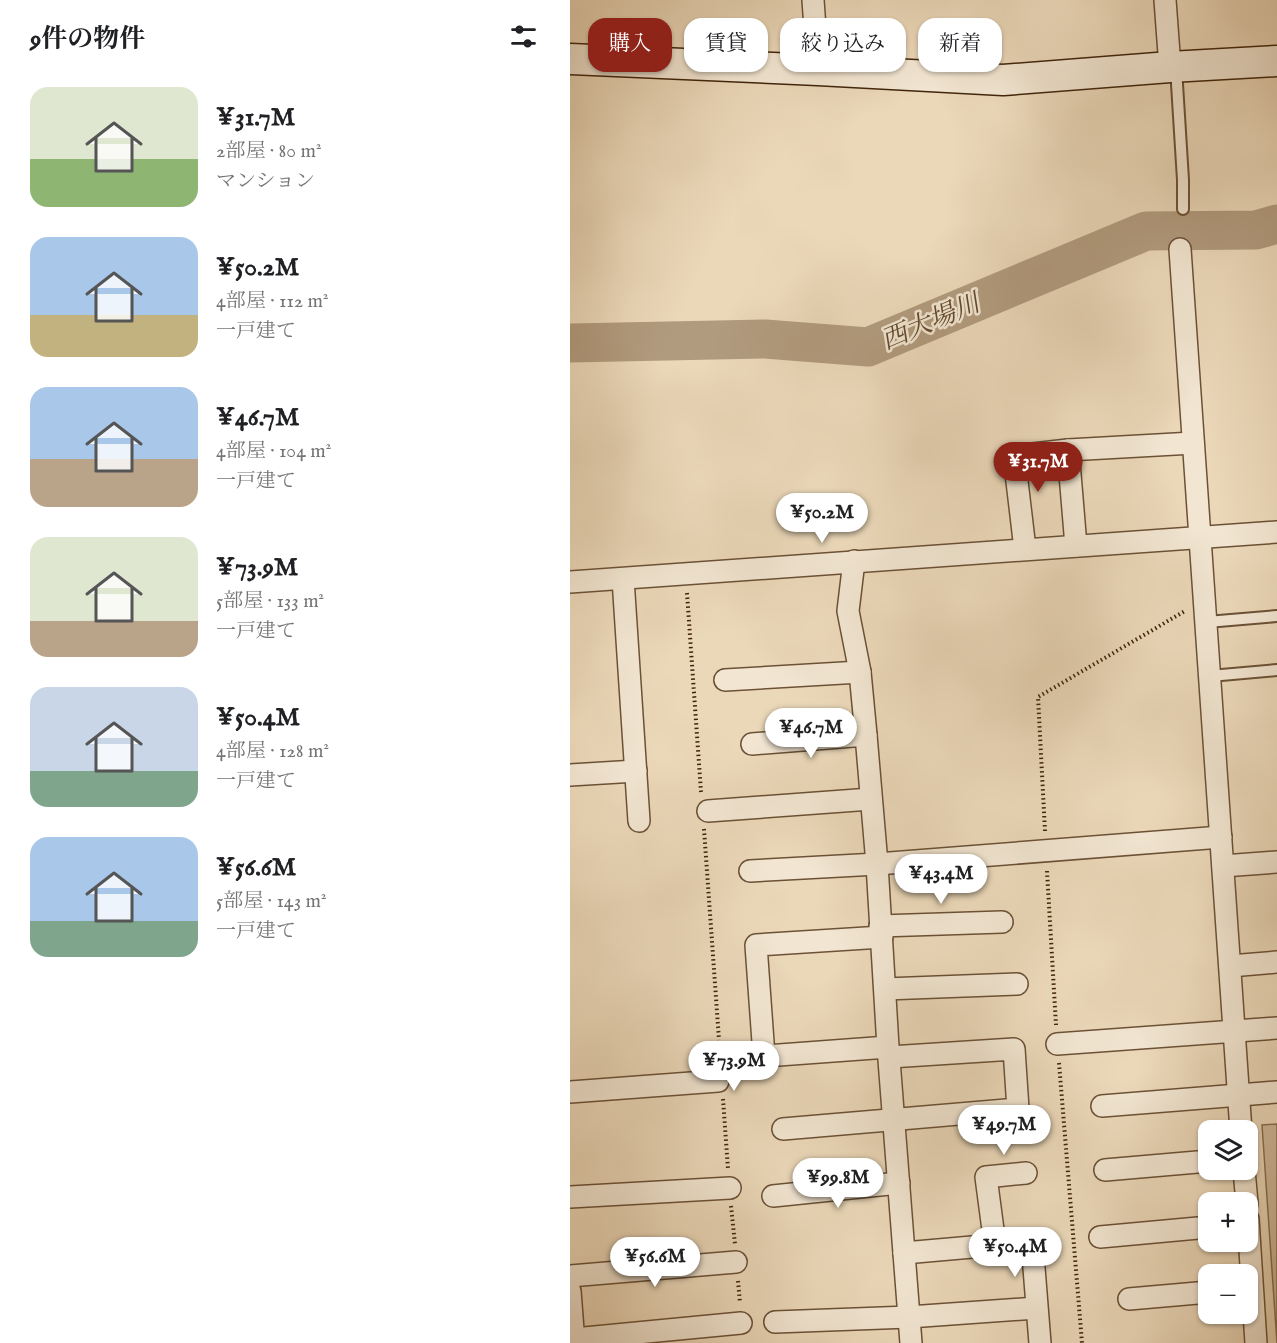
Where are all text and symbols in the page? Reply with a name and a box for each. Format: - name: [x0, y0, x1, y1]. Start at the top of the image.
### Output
- chip: 購入: [588, 18, 672, 72]
- chip: 賃貸: [684, 18, 768, 72]
- chip: 絞り込み: [780, 18, 906, 72]
- chip: 新着: [918, 18, 1002, 72]
- icon: filters: [507, 20, 540, 53]
- text: 9件の物件: [30, 23, 145, 56]
- text: ¥31.7M: [216, 101, 295, 134]
- icon: home: [78, 111, 150, 183]
- text: 2部屋 · 80 m²: [216, 139, 322, 164]
- text: マンション: [216, 169, 315, 194]
- text: ¥50.2M: [216, 251, 299, 284]
- icon: home: [78, 261, 150, 333]
- water label: 西大場川: [876, 286, 988, 358]
- text: 4部屋 · 112 m²: [216, 289, 329, 314]
- text: 一戸建て: [216, 319, 296, 344]
- text: ¥46.7M: [216, 401, 299, 434]
- icon: home: [78, 411, 150, 483]
- text: 4部屋 · 104 m²: [216, 439, 331, 464]
- pin: ¥31.7M: [989, 442, 1087, 493]
- text: ¥31.7M: [1008, 449, 1068, 474]
- text: 一戸建て: [216, 469, 296, 494]
- pin: ¥50.2M: [773, 493, 871, 544]
- text: ¥50.2M: [790, 500, 854, 525]
- text: ¥73.9M: [216, 551, 298, 584]
- icon: home: [78, 561, 150, 633]
- text: 5部屋 · 133 m²: [216, 589, 324, 614]
- text: 一戸建て: [216, 619, 296, 644]
- text: ¥50.4M: [216, 701, 300, 734]
- pin: ¥46.7M: [762, 708, 860, 759]
- icon: home: [78, 711, 150, 783]
- text: ¥46.7M: [779, 715, 843, 740]
- text: 4部屋 · 128 m²: [216, 739, 329, 764]
- text: 一戸建て: [216, 769, 296, 794]
- text: ¥56.6M: [216, 851, 296, 884]
- pin: ¥43.4M: [892, 854, 990, 905]
- icon: home: [78, 861, 150, 933]
- text: ¥43.4M: [909, 861, 973, 886]
- text: 5部屋 · 143 m²: [216, 889, 327, 914]
- text: 一戸建て: [216, 919, 296, 944]
- pin: ¥73.9M: [685, 1041, 783, 1092]
- text: ¥73.9M: [702, 1048, 766, 1073]
- pin: ¥49.7M: [955, 1105, 1053, 1156]
- text: ¥49.7M: [972, 1112, 1036, 1137]
- map controls: [1198, 1120, 1258, 1324]
- button: layers: [1198, 1120, 1258, 1180]
- pin: ¥99.8M: [789, 1158, 887, 1209]
- text: ¥99.8M: [807, 1165, 869, 1190]
- button: +: [1198, 1192, 1258, 1252]
- pin: ¥50.4M: [966, 1227, 1064, 1278]
- text: ¥50.4M: [983, 1234, 1047, 1259]
- pin: ¥56.6M: [606, 1237, 704, 1288]
- text: ¥56.6M: [624, 1244, 686, 1269]
- button: −: [1198, 1264, 1258, 1324]

